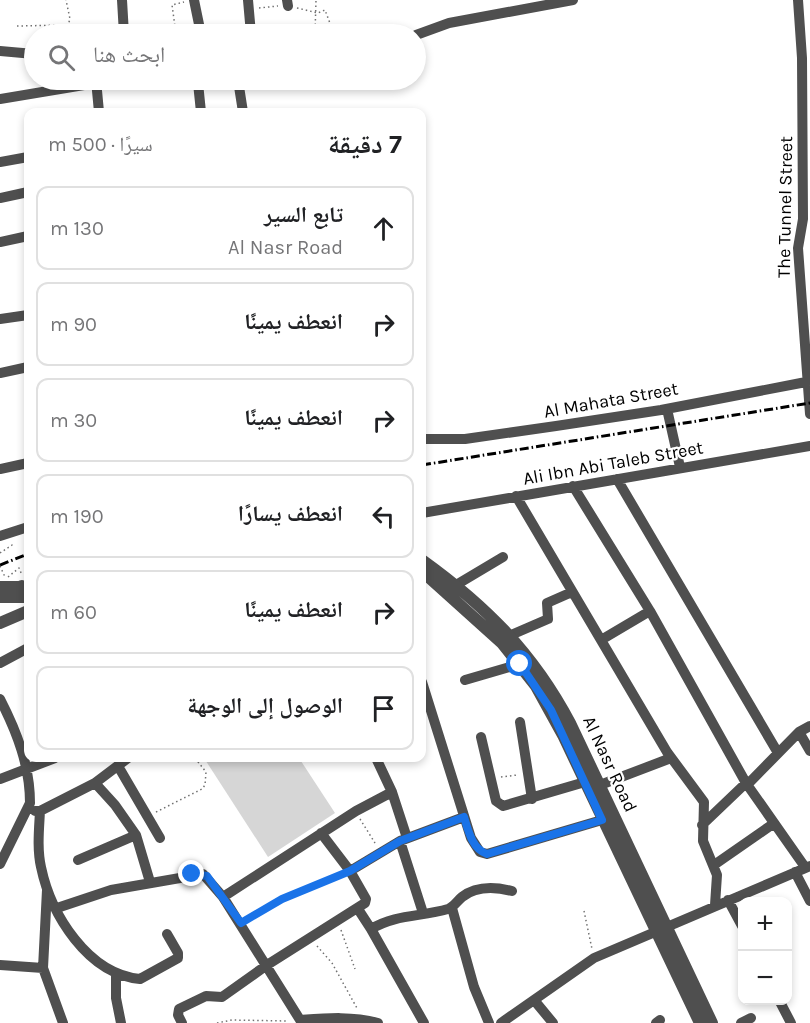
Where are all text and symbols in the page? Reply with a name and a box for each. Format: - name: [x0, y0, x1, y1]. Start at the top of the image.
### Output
- search box: [24, 24, 426, 90]
- icon: search: [45, 41, 78, 74]
- text: ابحث هنا: [93, 42, 165, 68]
- text: 7 دقيقة: [328, 129, 402, 160]
- text: سيرًا · 500 m: [48, 133, 153, 156]
- street label: The Tunnel Street: [773, 136, 797, 278]
- text: تابع السير: [264, 202, 343, 228]
- icon: ahead: [367, 212, 400, 245]
- text: 130 m: [50, 217, 104, 240]
- text: Al Nasr Road: [228, 236, 343, 259]
- icon: right: [367, 308, 400, 341]
- text: انعطف يمينًا: [244, 309, 343, 335]
- text: 90 m: [50, 313, 97, 336]
- street label: Al Mahata Street: [542, 377, 680, 423]
- icon: right: [367, 404, 400, 437]
- text: انعطف يمينًا: [244, 405, 343, 431]
- text: 30 m: [50, 409, 97, 432]
- street label: Ali Ibn Abi Taleb Street: [521, 436, 705, 490]
- icon: left: [367, 500, 400, 533]
- text: انعطف يسارًا: [238, 501, 343, 527]
- text: 190 m: [50, 505, 104, 528]
- icon: right: [367, 596, 400, 629]
- text: انعطف يمينًا: [244, 597, 343, 623]
- text: 60 m: [50, 601, 97, 624]
- route start: [506, 650, 532, 676]
- icon: arrive: [367, 692, 400, 725]
- text: الوصول إلى الوجهة: [187, 693, 343, 719]
- street label: Al Nasr Road: [578, 712, 642, 816]
- route end: [178, 860, 204, 886]
- map controls: [738, 897, 792, 1005]
- button: +: [738, 897, 792, 951]
- button: −: [738, 951, 792, 1005]

